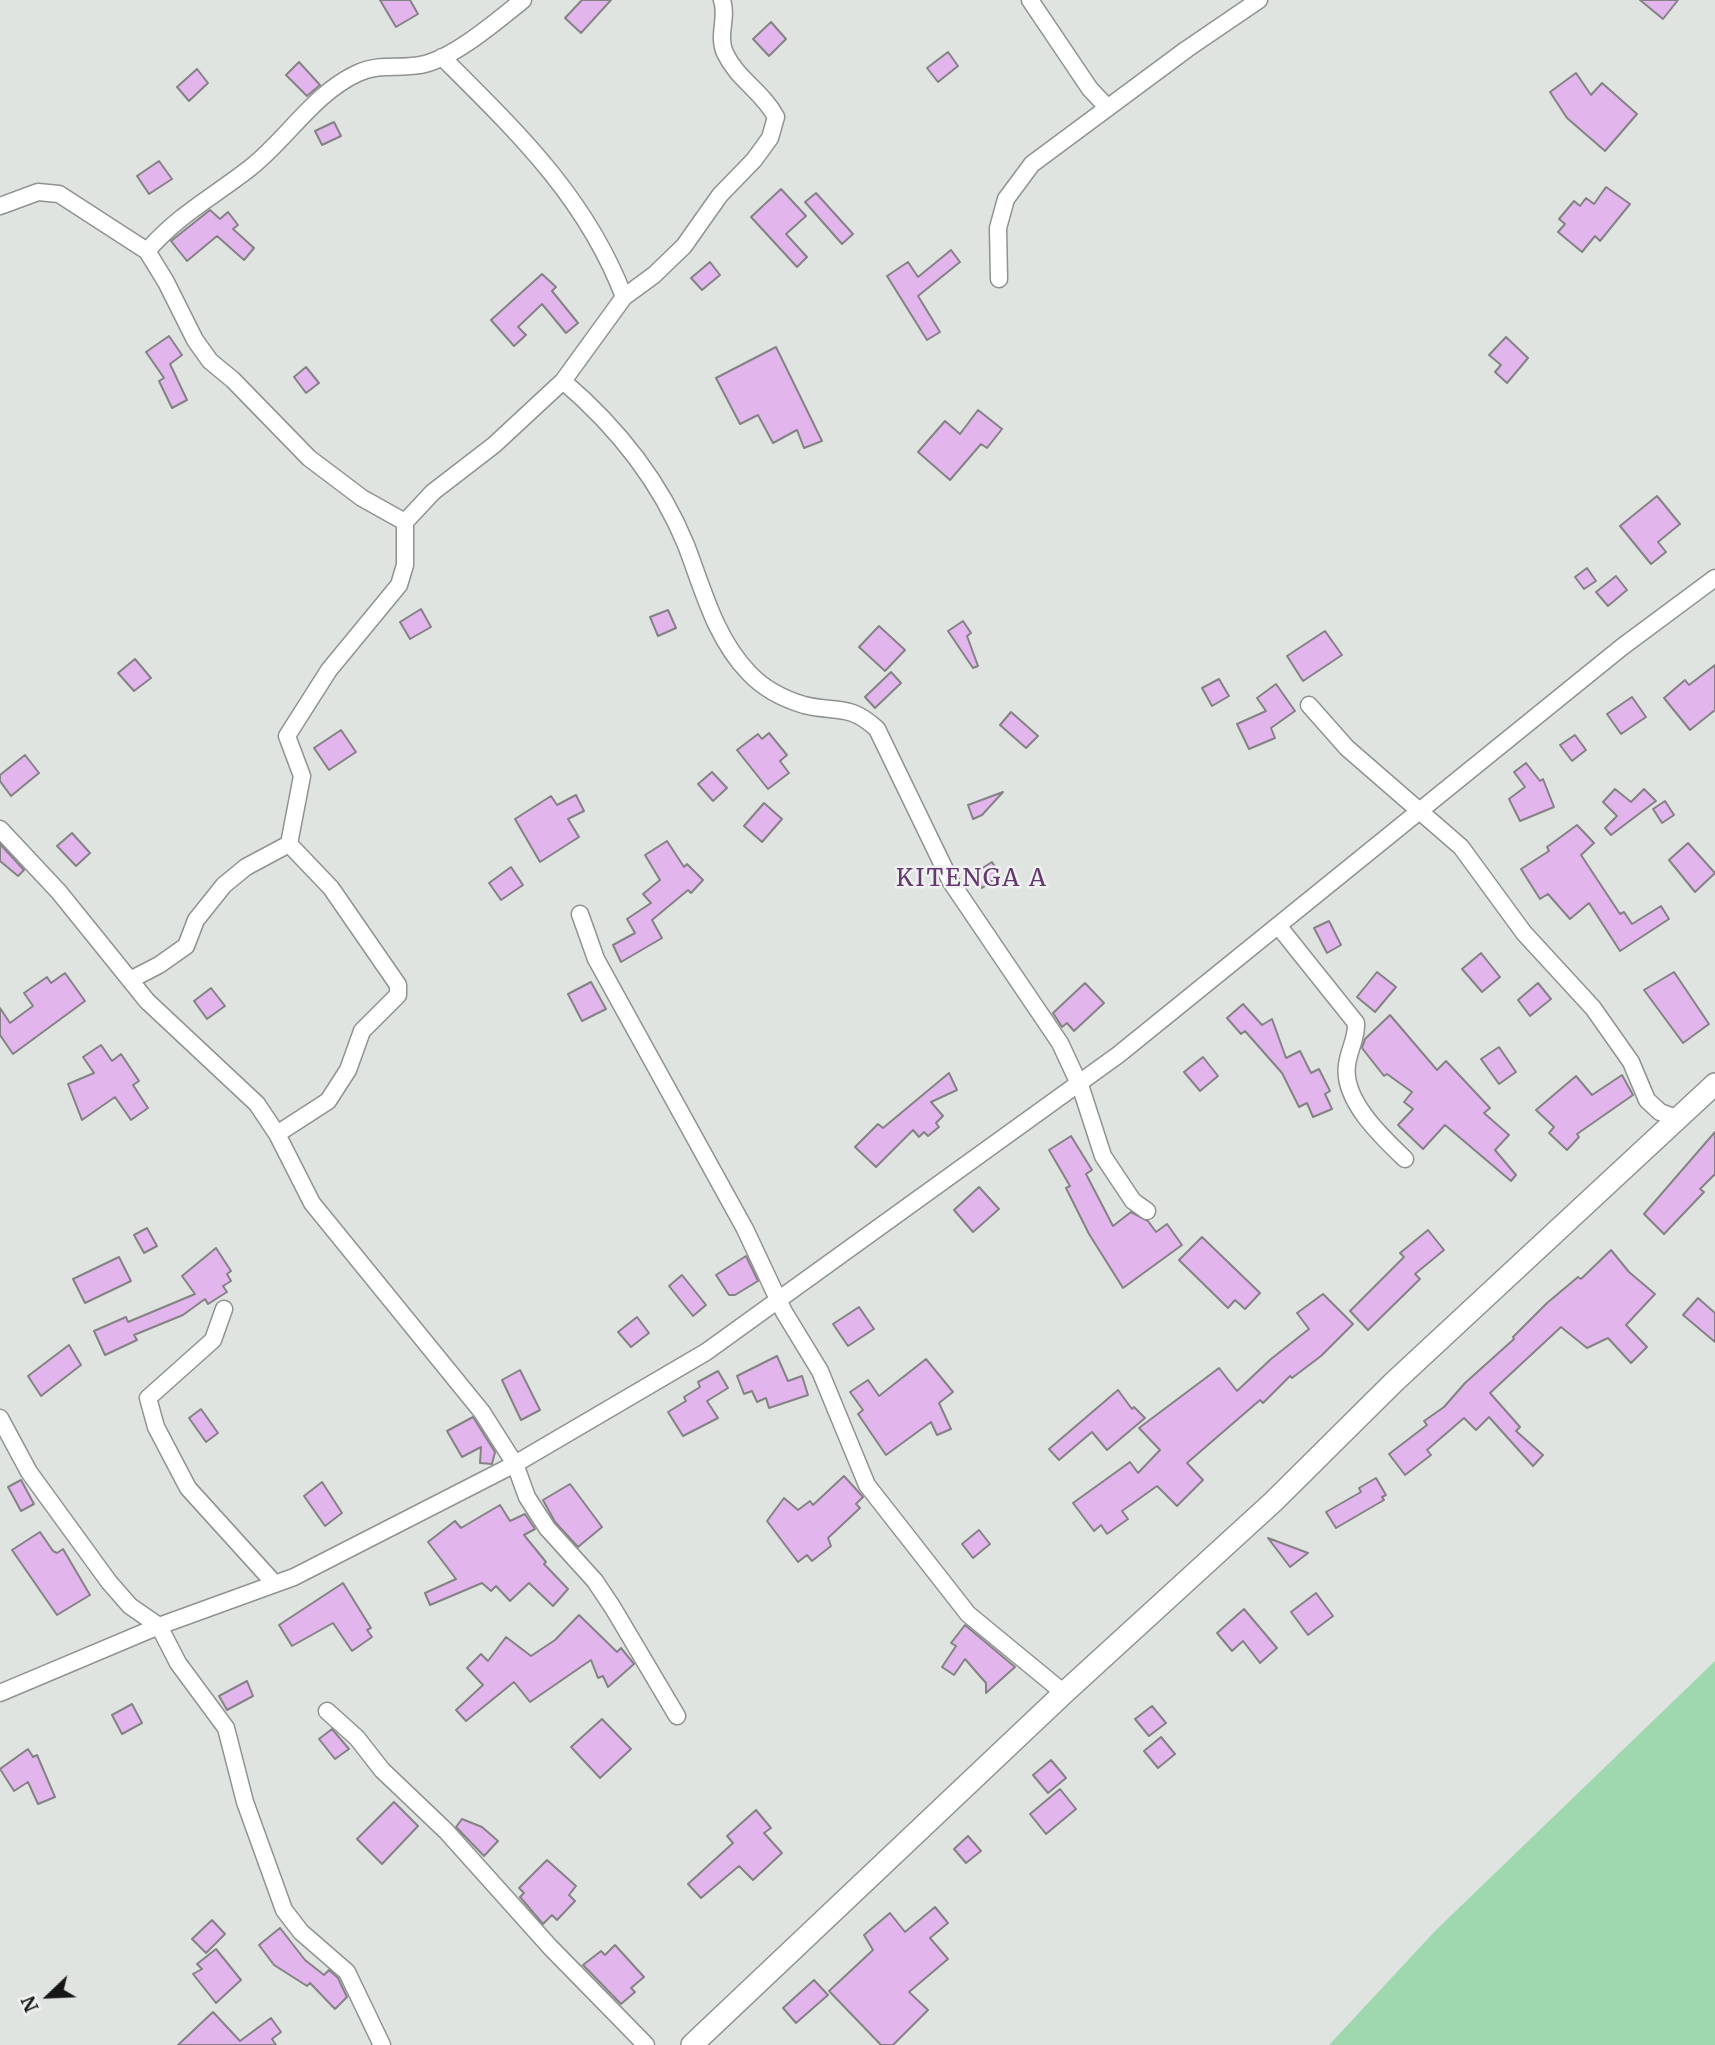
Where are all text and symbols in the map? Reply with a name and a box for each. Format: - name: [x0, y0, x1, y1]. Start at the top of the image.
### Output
- district label: KITENGA A: [897, 865, 1047, 893]
- north arrow: [14, 1961, 84, 2031]
- text: N: [16, 1993, 44, 2016]

